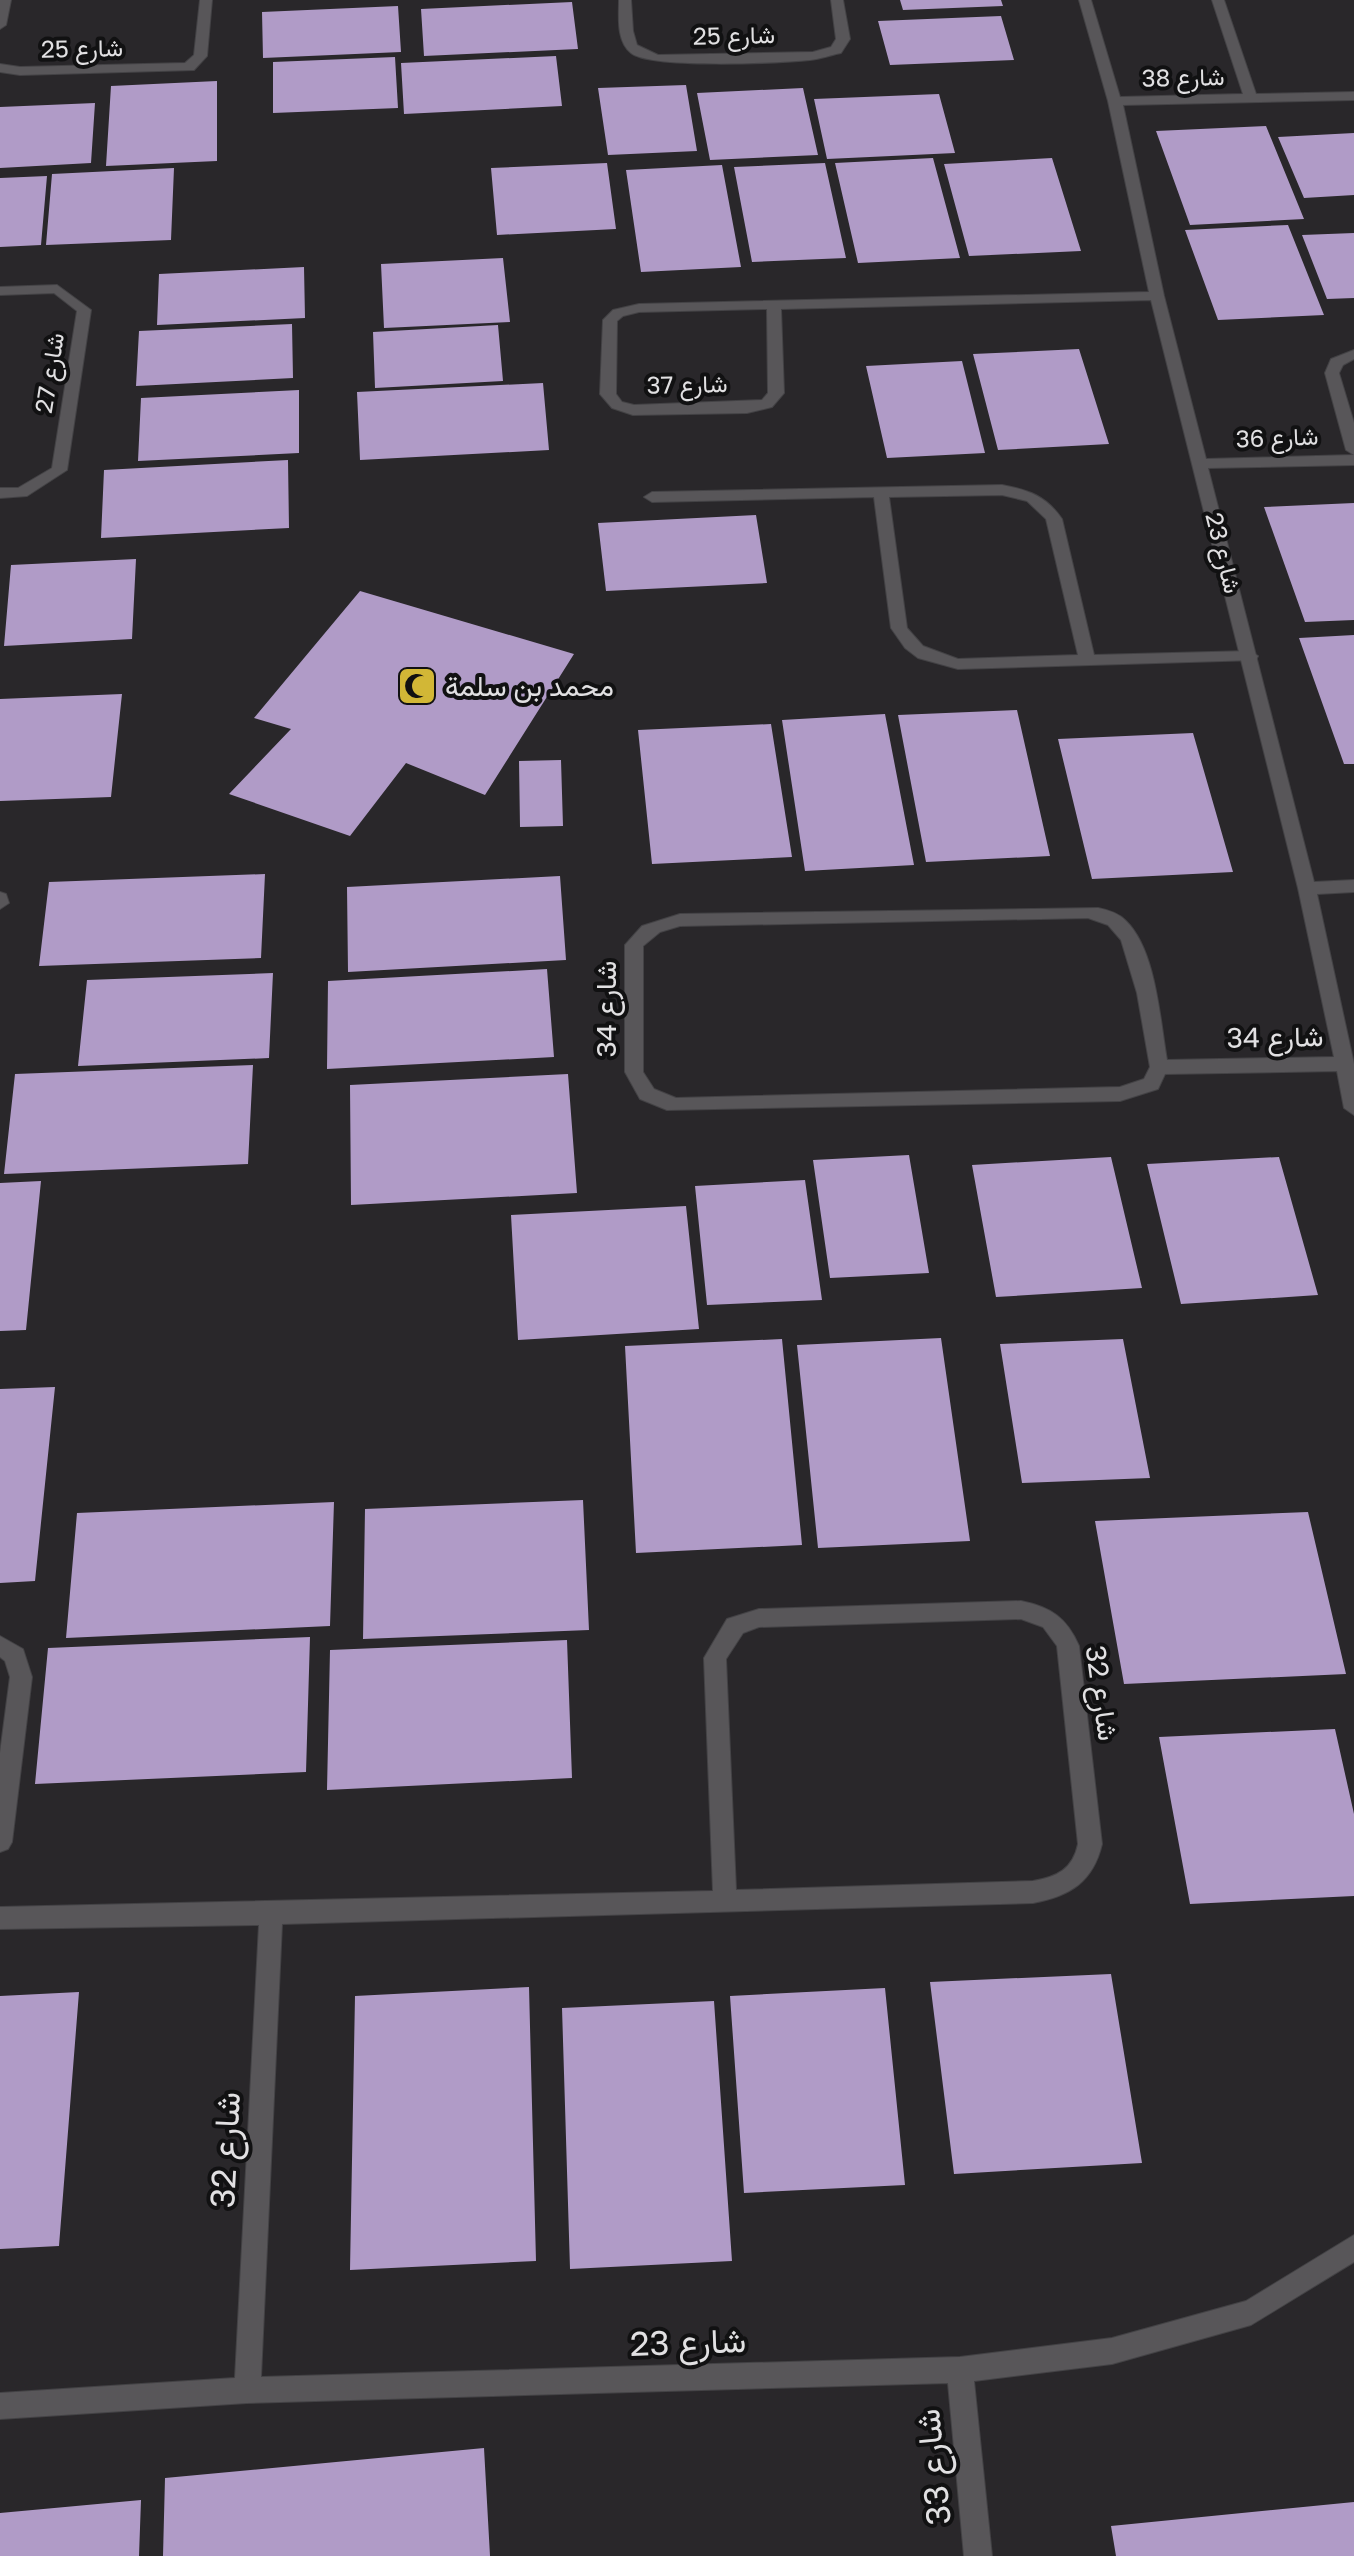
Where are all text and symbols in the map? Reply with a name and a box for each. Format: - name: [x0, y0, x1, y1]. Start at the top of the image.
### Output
- street label: شارع 25: [693, 19, 775, 53]
- street label: شارع 25: [41, 32, 123, 66]
- street label: شارع 38: [1141, 61, 1225, 95]
- street label: شارع 27: [28, 331, 72, 415]
- street label: شارع 37: [646, 368, 728, 402]
- street label: شارع 36: [1235, 421, 1319, 455]
- street label: شارع 23: [1198, 509, 1248, 597]
- mosque icon: محمد بن سلمة: [396, 665, 438, 707]
- place label: محمد بن سلمة: [445, 669, 614, 703]
- street label: شارع 34: [589, 961, 625, 1057]
- street label: شارع 34: [1226, 1019, 1324, 1057]
- street label: شارع 32: [1077, 1643, 1126, 1743]
- street label: شارع 32: [201, 2091, 251, 2209]
- street label: شارع 23: [629, 2319, 747, 2367]
- street label: شارع 33: [906, 2407, 962, 2527]

